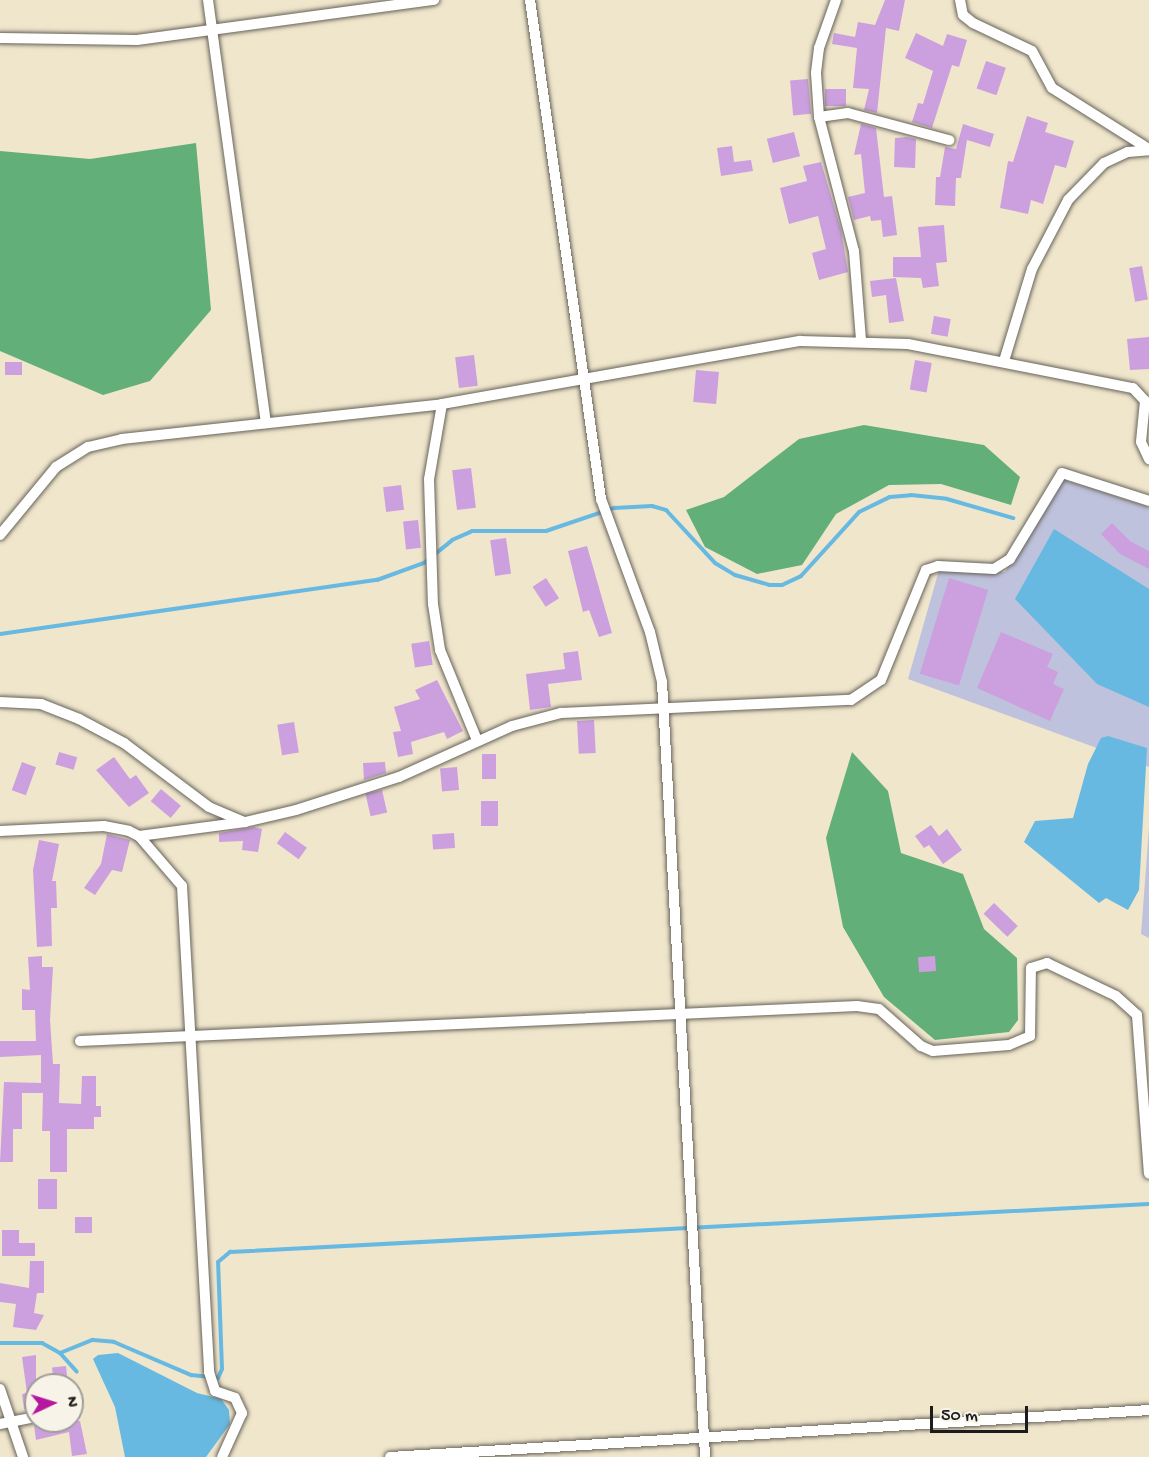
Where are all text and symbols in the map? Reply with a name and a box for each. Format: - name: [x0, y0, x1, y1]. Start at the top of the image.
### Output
- north arrow: [24, 1373, 84, 1433]
- scale bar: [933, 1394, 1030, 1432]
- text: N: [61, 1396, 80, 1408]
- text: 50 m: [941, 1406, 978, 1427]

